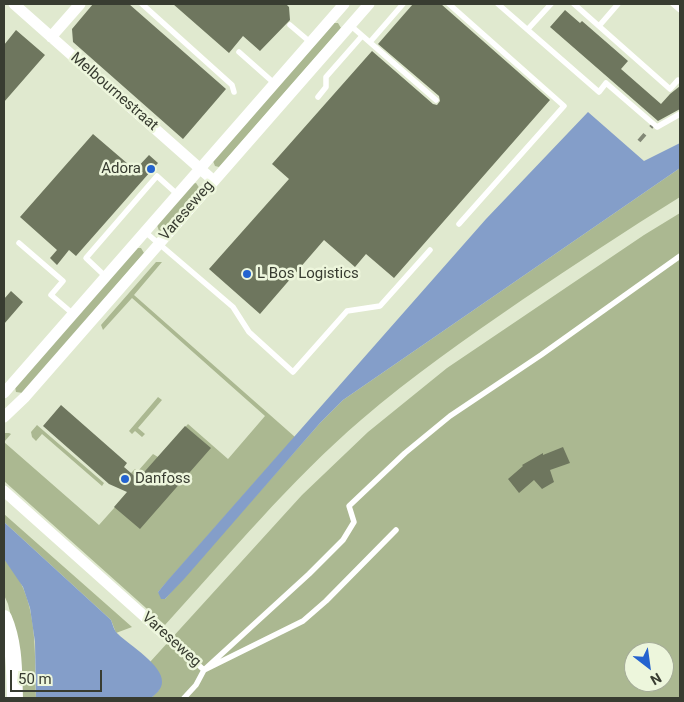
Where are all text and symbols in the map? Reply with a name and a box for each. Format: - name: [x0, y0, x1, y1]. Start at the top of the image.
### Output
- street label: Melbournestraat: [67, 49, 161, 135]
- place label: Adora: [101, 160, 141, 178]
- marker: Adora: [145, 163, 157, 175]
- street label: Vareseweg: [156, 177, 218, 245]
- place label: L Bos Logistics: [257, 265, 359, 283]
- marker: L Bos Logistics: [241, 268, 253, 280]
- place label: Danfoss: [135, 470, 191, 488]
- marker: Danfoss: [119, 473, 131, 485]
- street label: Vareseweg: [138, 609, 204, 671]
- north arrow: [624, 642, 674, 692]
- scale bar: [12, 660, 105, 692]
- text: 50 m: [18, 670, 52, 688]
- text: N: [648, 670, 664, 689]

